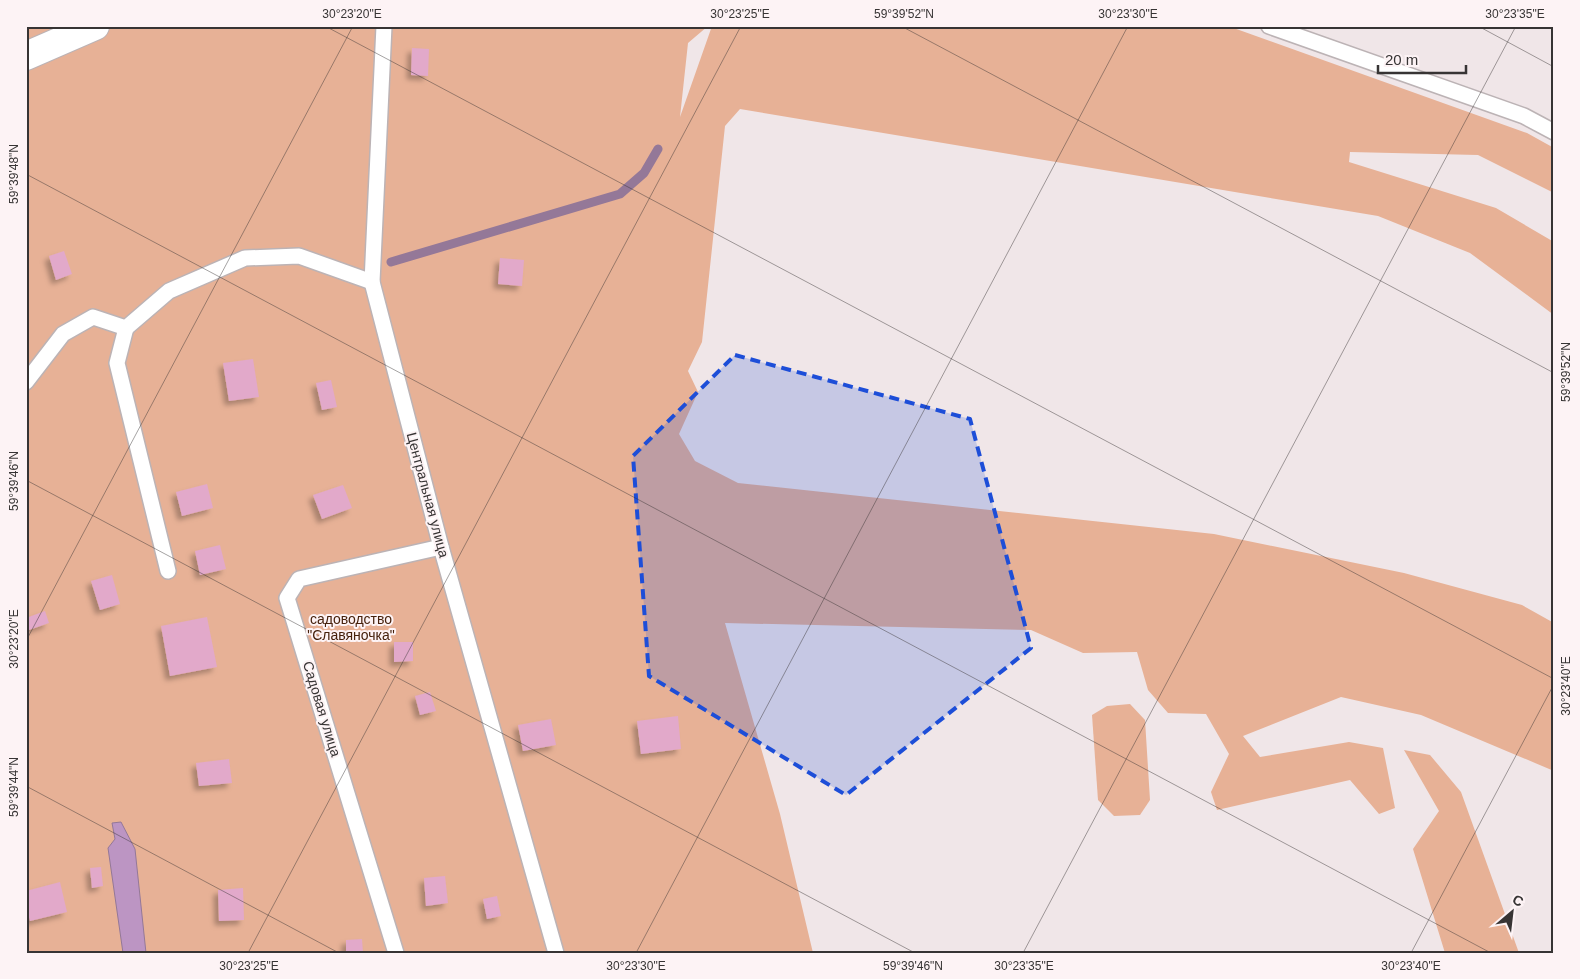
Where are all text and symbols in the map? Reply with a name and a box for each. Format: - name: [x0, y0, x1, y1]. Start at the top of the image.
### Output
- text: 30°23'20"E: [322, 7, 382, 21]
- text: 30°23'25"E: [710, 7, 770, 21]
- text: 59°39'52"N: [874, 7, 934, 21]
- text: 30°23'30"E: [1098, 7, 1158, 21]
- text: 30°23'35"E: [1485, 7, 1545, 21]
- scale bar: [1378, 42, 1465, 74]
- text: 20 m: [1385, 51, 1418, 68]
- text: 59°39'48"N: [7, 144, 21, 204]
- text: 59°39'52"N: [1559, 342, 1573, 402]
- street label: Центральная улица: [404, 431, 452, 559]
- text: 59°39'46"N: [7, 451, 21, 511]
- text: 30°23'20"E: [7, 609, 21, 669]
- park label: садоводство "Славяночка": [307, 611, 395, 643]
- text: 30°23'40"E: [1559, 656, 1573, 716]
- street label: Садовая улица: [300, 659, 344, 759]
- text: 59°39'44"N: [7, 757, 21, 817]
- north arrow: [1488, 886, 1538, 936]
- text: С: [1510, 891, 1526, 910]
- text: 30°23'25"E: [219, 959, 279, 973]
- text: 30°23'30"E: [606, 959, 666, 973]
- text: 59°39'46"N: [883, 959, 943, 973]
- text: 30°23'35"E: [994, 959, 1054, 973]
- text: 30°23'40"E: [1381, 959, 1441, 973]

